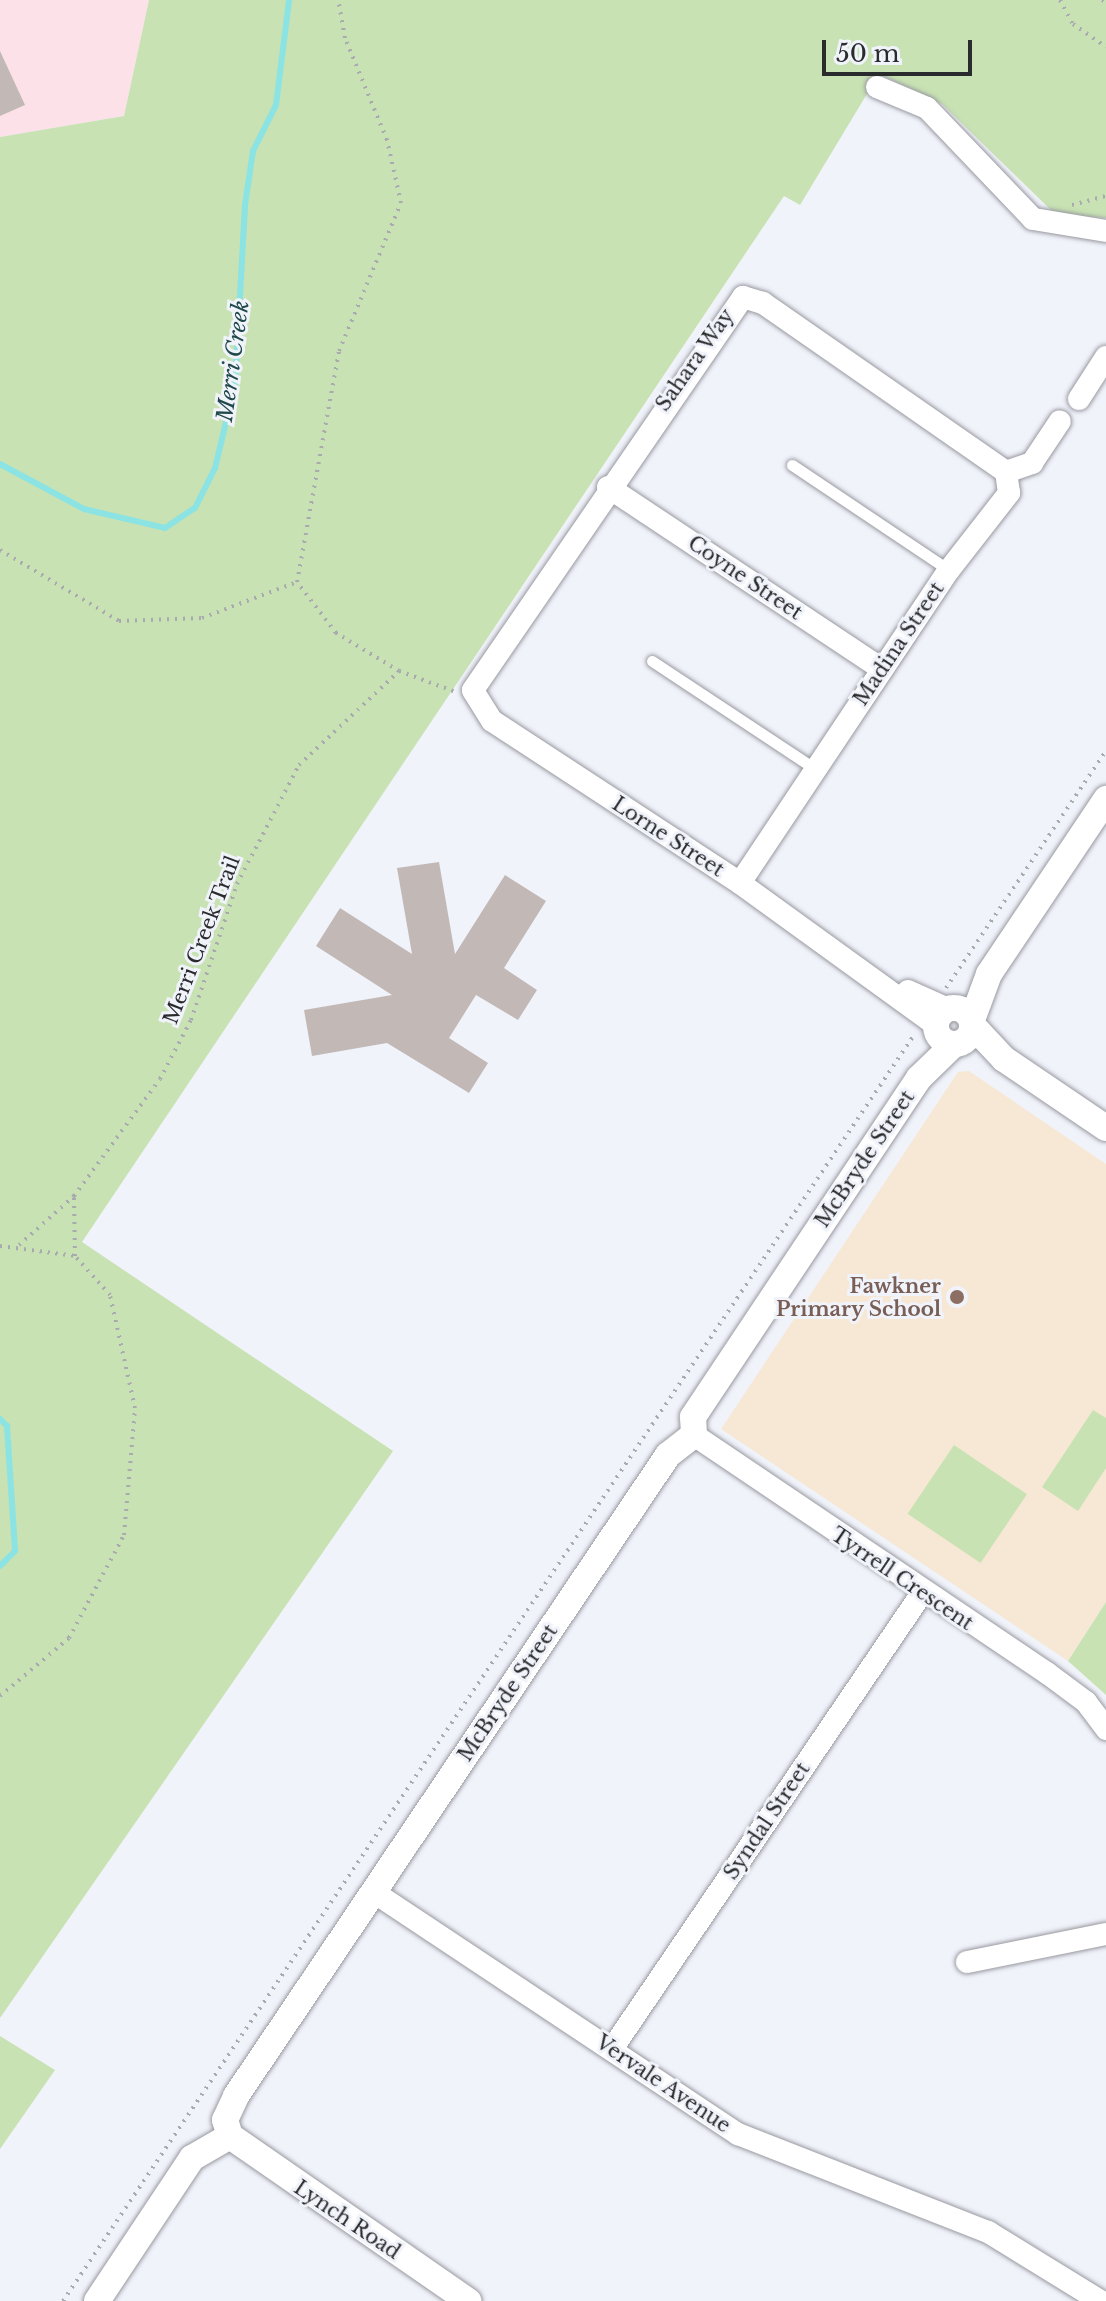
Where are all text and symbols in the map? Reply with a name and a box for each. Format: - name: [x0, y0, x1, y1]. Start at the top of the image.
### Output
- scale bar: [826, 24, 976, 74]
- text: 50 m: [836, 39, 899, 68]
- water label: Merri Creek: [211, 298, 255, 424]
- street label: Sahara Way: [651, 304, 739, 416]
- street label: Coyne Street: [683, 531, 807, 625]
- street label: Madina Street: [849, 578, 949, 710]
- street label: Lorne Street: [608, 792, 728, 882]
- street label: Merri Creek Trail: [159, 852, 245, 1028]
- street label: McBryde Street: [810, 1086, 920, 1232]
- place label: Fawkner Primary School: [775, 1274, 941, 1321]
- marker: Fawkner Primary School: [948, 1288, 966, 1306]
- street label: Tyrrell Crescent: [827, 1523, 977, 1635]
- street label: McBryde Street: [453, 1620, 563, 1766]
- street label: Syndal Street: [719, 1758, 815, 1884]
- street label: Vervale Avenue: [591, 2030, 735, 2138]
- street label: Lynch Road: [289, 2176, 405, 2264]

